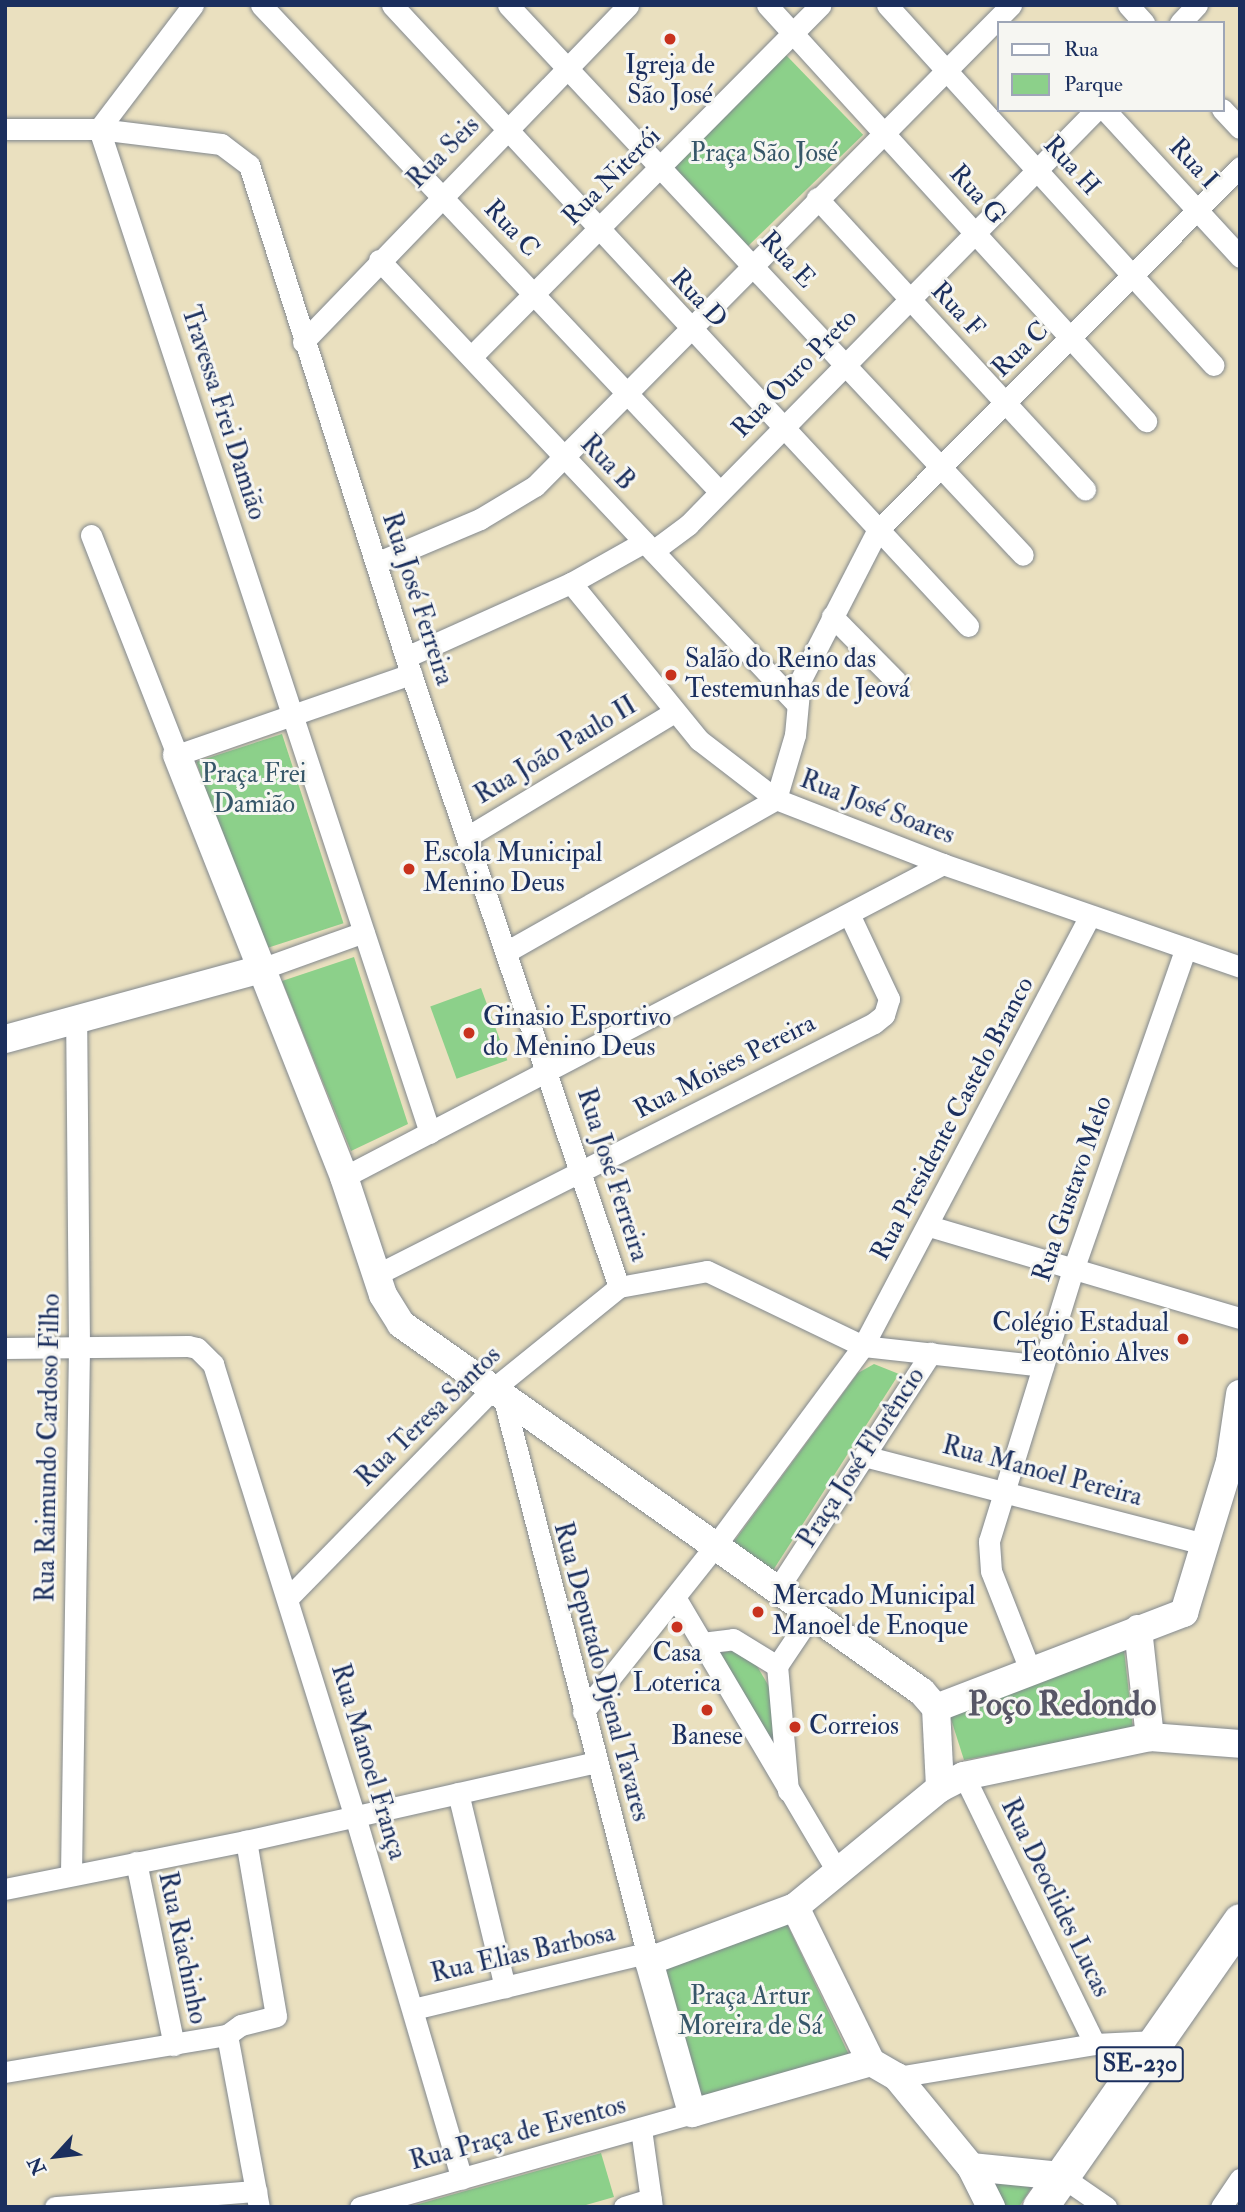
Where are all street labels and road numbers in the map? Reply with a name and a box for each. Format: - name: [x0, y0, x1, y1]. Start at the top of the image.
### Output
- street label: Rua Seis: [401, 110, 487, 196]
- street label: Rua Niterói: [556, 121, 668, 233]
- street label: Rua H: [1036, 130, 1106, 202]
- street label: Rua I: [1162, 132, 1224, 196]
- street label: Rua G: [942, 159, 1012, 231]
- street label: Rua C: [477, 194, 545, 264]
- street label: Rua E: [753, 225, 821, 295]
- street label: Rua D: [663, 263, 733, 335]
- street label: Rua F: [924, 276, 990, 344]
- street label: Travessa Frei Damião: [174, 302, 272, 524]
- street label: Rua Ouro Preto: [726, 303, 864, 445]
- street label: Rua C: [986, 316, 1056, 384]
- street label: Rua B: [573, 429, 641, 497]
- street label: Rua José Ferreira: [374, 509, 460, 689]
- street label: Rua João Paulo II: [469, 690, 643, 812]
- street label: Rua José Soares: [795, 764, 959, 852]
- street label: Rua Presidente Castelo Branco: [865, 972, 1041, 1266]
- street label: Rua Moises Pereira: [629, 1008, 821, 1126]
- street label: Rua José Ferreira: [569, 1085, 655, 1265]
- street label: Rua Gustavo Melo: [1027, 1092, 1119, 1286]
- street label: Rua Raimundo Cardoso Filho: [31, 1293, 67, 1603]
- street label: Rua Teresa Santos: [350, 1340, 508, 1494]
- street label: Praça José Florêncio: [792, 1362, 932, 1554]
- street label: Rua Manoel Pereira: [939, 1430, 1145, 1514]
- street label: Rua Deputado Djenal Tavares: [546, 1519, 656, 1825]
- street label: Rua Manoel França: [323, 1660, 413, 1864]
- street label: Rua Deoclides Lucas: [993, 1794, 1117, 2002]
- street label: Rua Riachinho: [151, 1869, 213, 2027]
- street label: Rua Elias Barbosa: [428, 1918, 618, 1990]
- road number: SE-230: [1094, 2043, 1186, 2084]
- street label: Rua Praça de Eventos: [407, 2090, 629, 2178]

